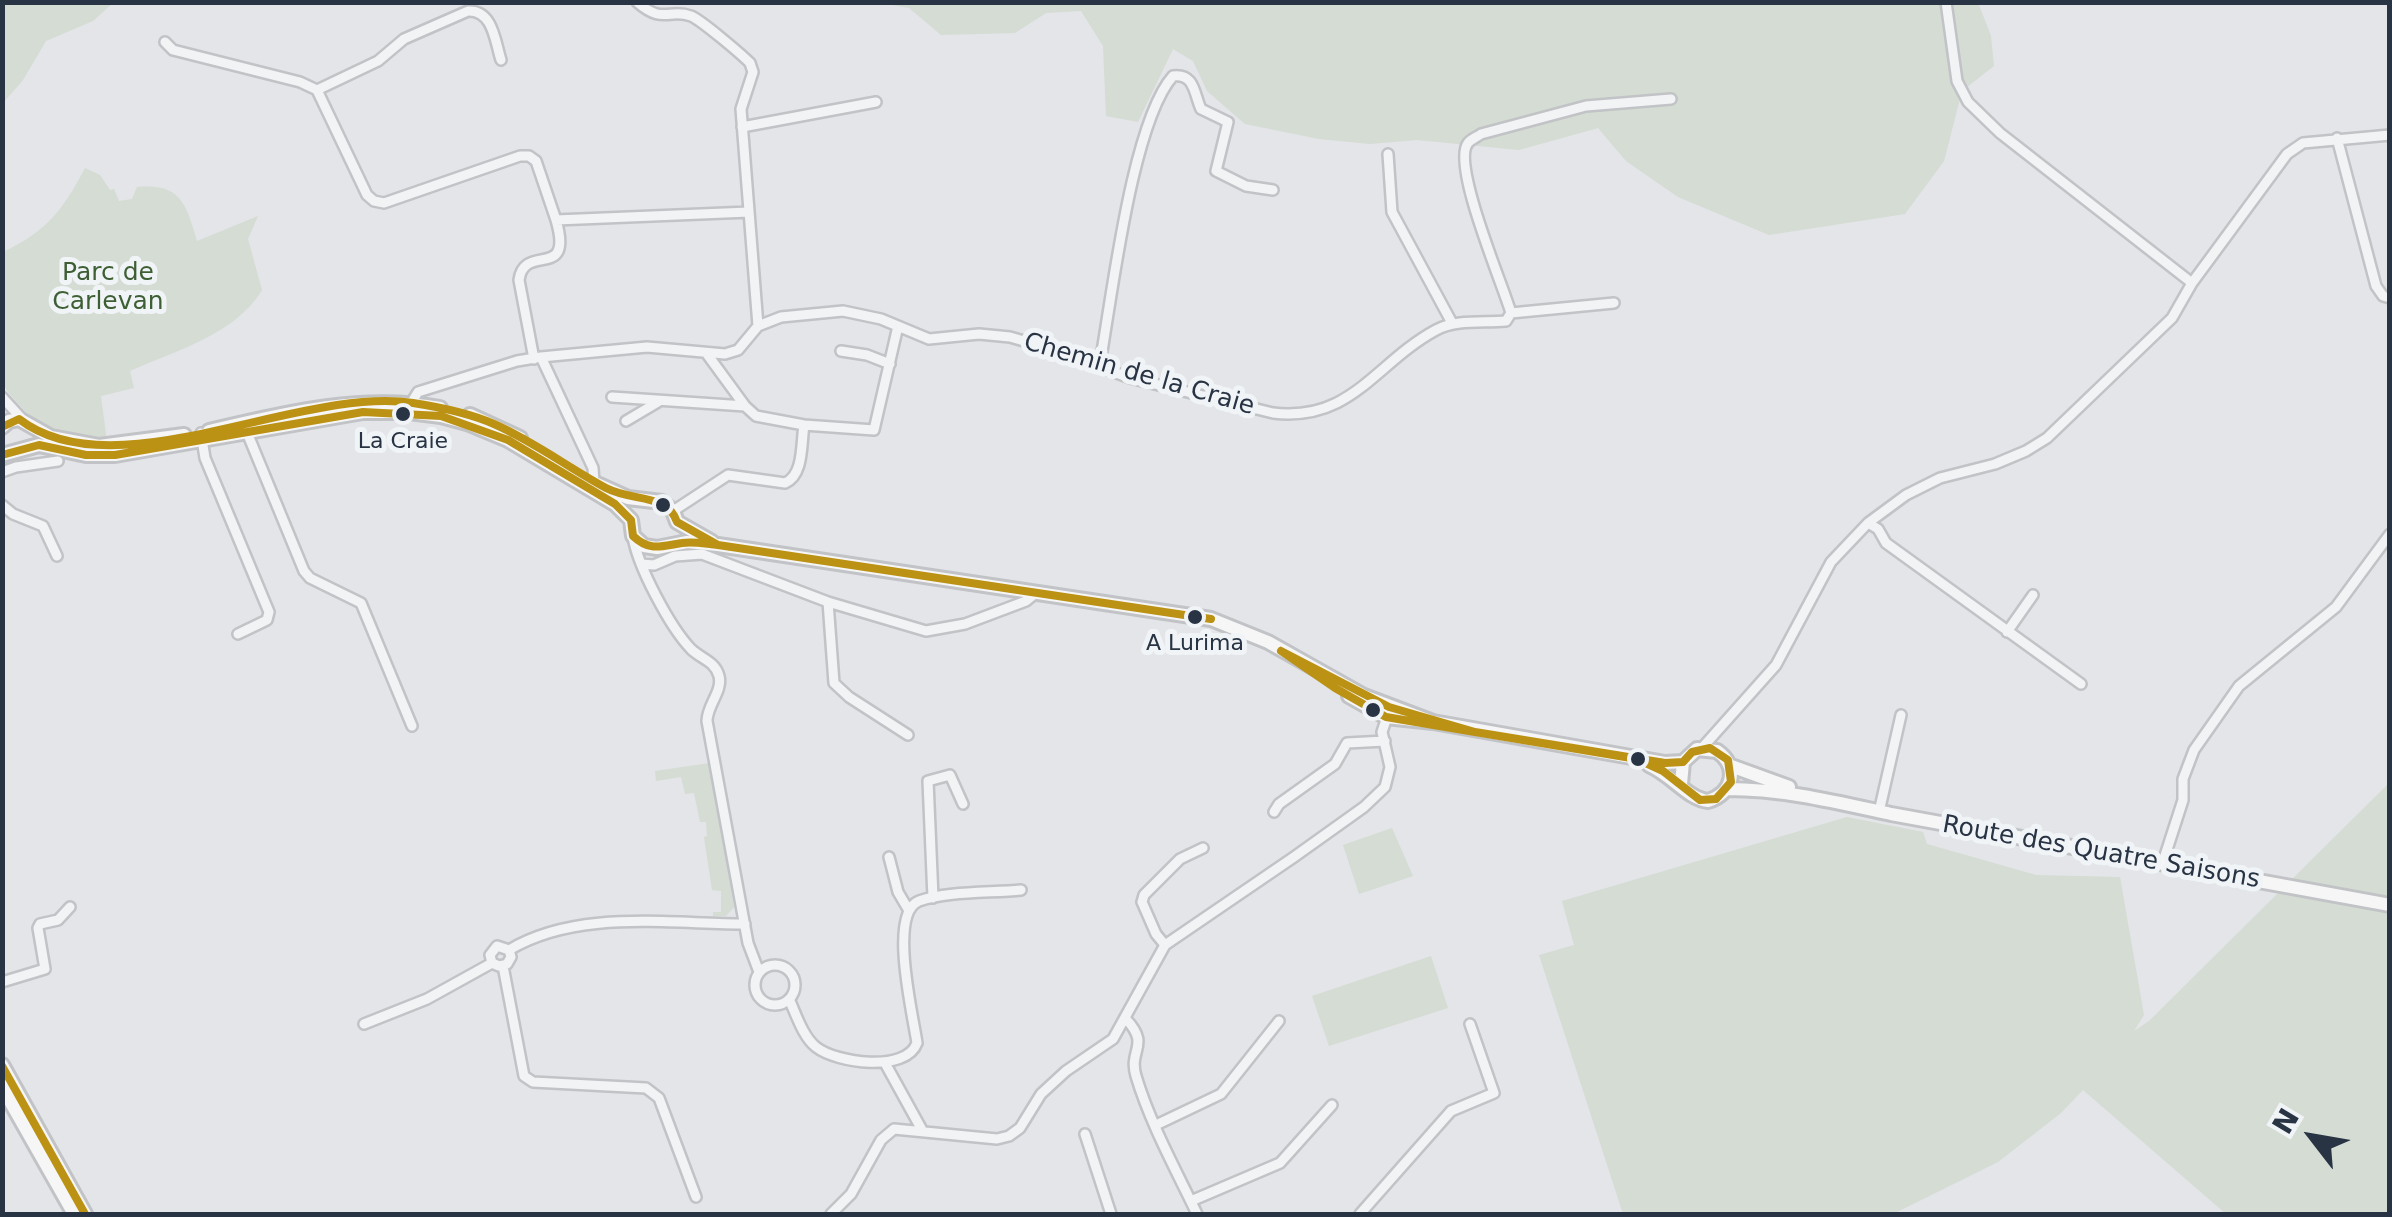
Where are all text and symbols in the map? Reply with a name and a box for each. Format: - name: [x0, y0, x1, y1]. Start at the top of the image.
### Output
- park label: Parc de Carlevan: [52, 258, 164, 317]
- street label: Chemin de la Craie: [1020, 328, 1258, 422]
- marker: La Craie: [393, 404, 413, 424]
- place label: La Craie: [358, 429, 448, 455]
- unlabelled marker: [653, 495, 673, 515]
- marker: A Lurima: [1185, 607, 1205, 627]
- place label: A Lurima: [1146, 631, 1244, 657]
- unlabelled marker: [1363, 700, 1383, 720]
- unlabelled marker: [1628, 749, 1648, 769]
- street label: Route des Quatre Saisons: [1940, 810, 2262, 896]
- north arrow: [2262, 1087, 2362, 1187]
- text: N: [2266, 1103, 2306, 1140]

